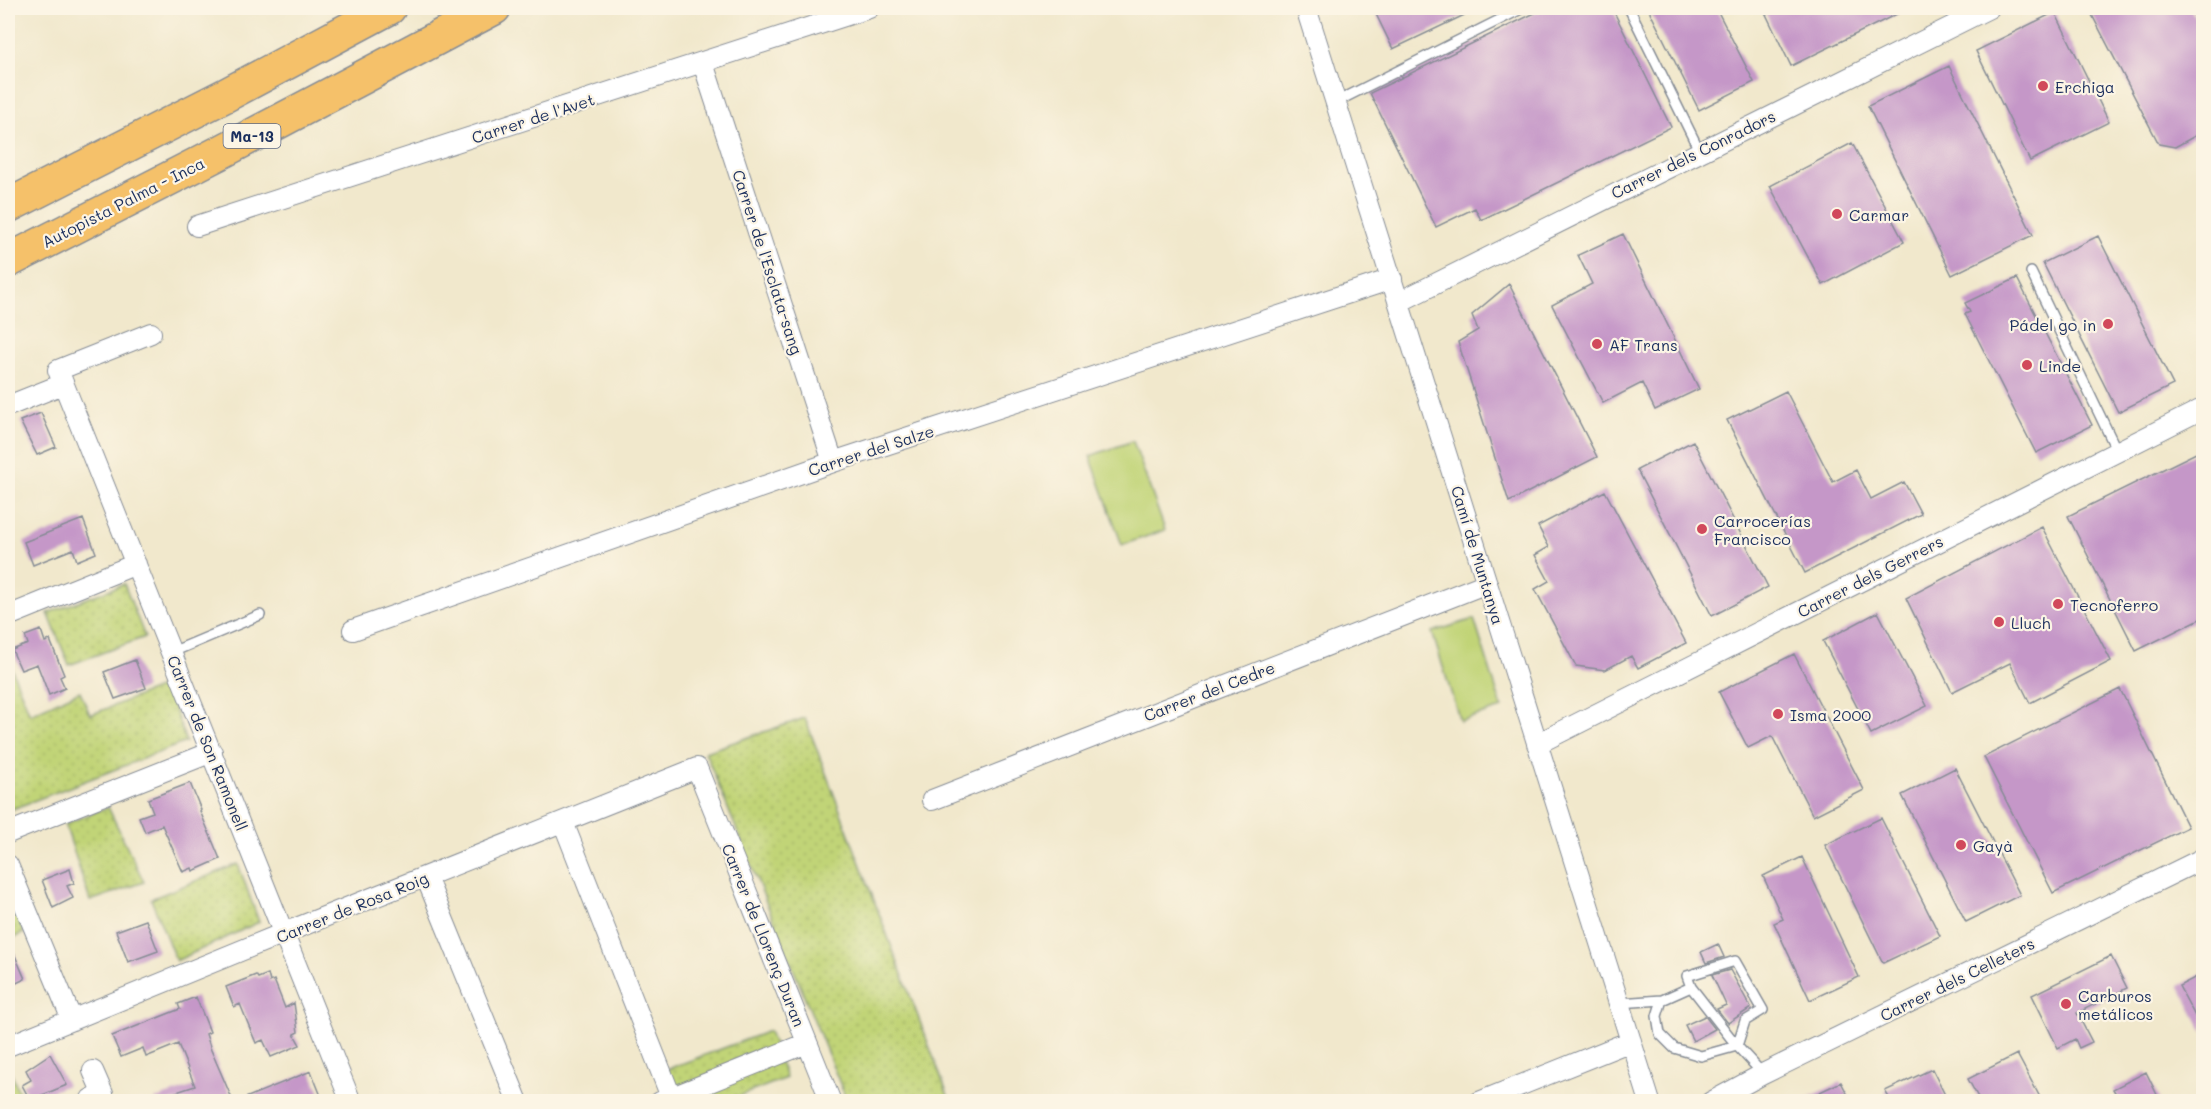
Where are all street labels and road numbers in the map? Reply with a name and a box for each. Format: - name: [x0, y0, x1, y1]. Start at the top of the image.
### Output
- street label: Carrer de l'Avet: [469, 88, 597, 148]
- street label: Carrer dels Conradors: [1607, 105, 1779, 203]
- road number: Ma-13: [224, 124, 280, 148]
- street label: Autopista Palma - Inca: [38, 152, 208, 252]
- street label: Carrer de l'Esclata-sang: [728, 167, 808, 357]
- street label: Carrer del Salze: [805, 420, 937, 480]
- street label: Camí de Muntanya: [1447, 483, 1509, 627]
- street label: Carrer dels Gerrers: [1794, 530, 1946, 622]
- street label: Carrer de Son Ramonell: [163, 652, 253, 834]
- street label: Carrer del Cedre: [1140, 656, 1278, 726]
- street label: Carrer de Llorenç Duran: [718, 840, 810, 1030]
- street label: Carrer de Rosa Roig: [273, 867, 431, 947]
- street label: Carrer dels Celleters: [1876, 932, 2038, 1026]

